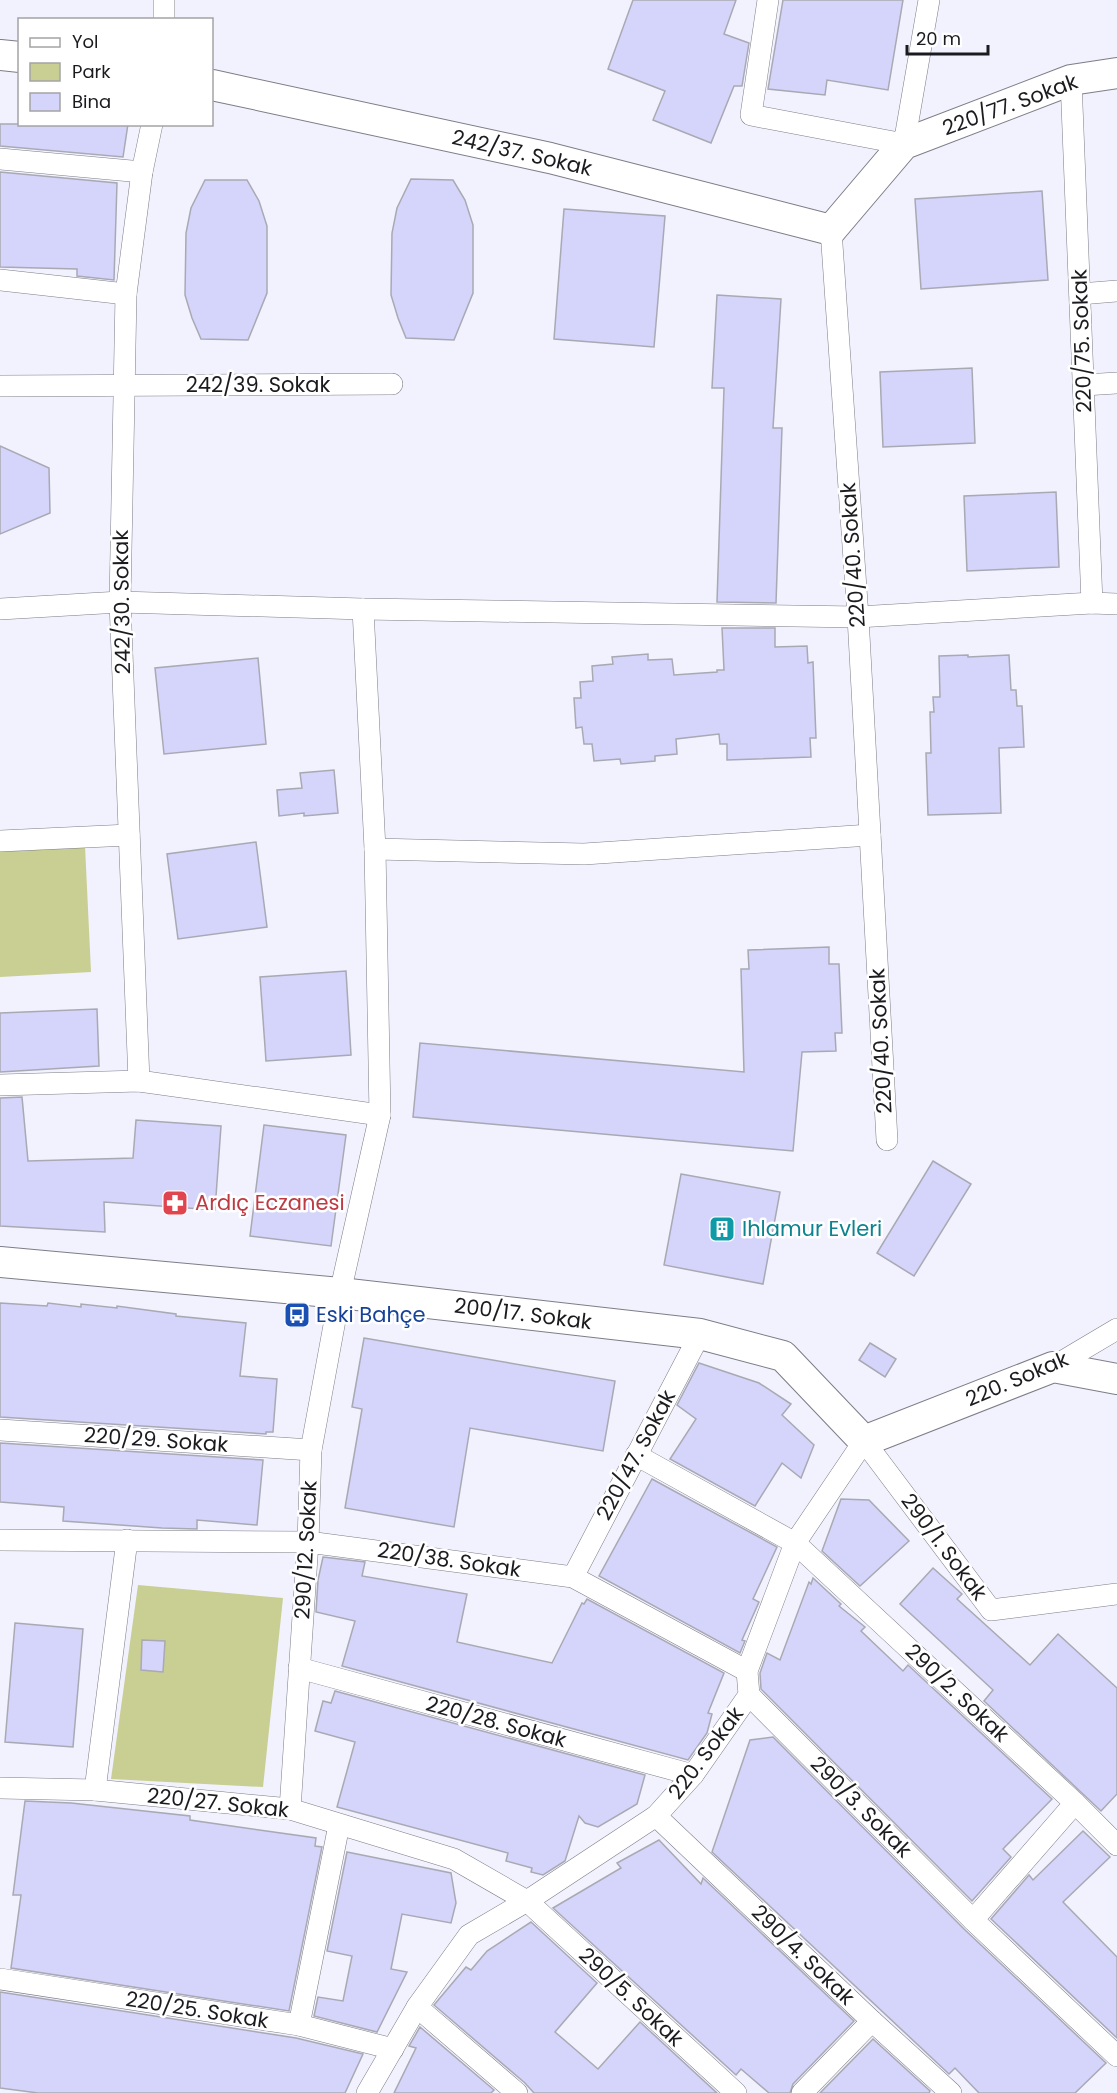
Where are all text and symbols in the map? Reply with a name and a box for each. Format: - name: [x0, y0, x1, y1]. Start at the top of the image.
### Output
- legend: [18, 18, 213, 126]
- scale bar: [907, 18, 988, 56]
- text: 20 m: [916, 26, 961, 51]
- text: Yol: [72, 29, 98, 54]
- text: Park: [72, 59, 111, 84]
- street label: 220/77. Sokak: [938, 67, 1082, 142]
- text: Bina: [72, 89, 111, 114]
- street label: 242/37. Sokak: [449, 122, 595, 183]
- street label: 220/75. Sokak: [1064, 269, 1098, 413]
- street label: 242/39. Sokak: [186, 370, 330, 399]
- street label: 220/40. Sokak: [833, 481, 872, 629]
- street label: 242/30. Sokak: [106, 529, 137, 675]
- street label: 220/40. Sokak: [862, 968, 899, 1114]
- pharmacy icon: Ardıç Eczanesi: [160, 1188, 190, 1218]
- place label: Ardıç Eczanesi: [195, 1188, 345, 1217]
- building icon: Ihlamur Evleri: [707, 1214, 737, 1244]
- place label: Ihlamur Evleri: [742, 1214, 882, 1243]
- street label: 200/17. Sokak: [453, 1291, 594, 1336]
- bus stop icon: Eski Bahçe: [282, 1300, 312, 1330]
- place label: Eski Bahçe: [316, 1300, 426, 1329]
- street label: 220. Sokak: [961, 1344, 1073, 1413]
- street label: 220/47. Sokak: [589, 1384, 682, 1525]
- street label: 220/29. Sokak: [83, 1420, 229, 1459]
- street label: 290/12. Sokak: [287, 1480, 324, 1620]
- street label: 290/1. Sokak: [895, 1487, 994, 1606]
- street label: 220/38. Sokak: [375, 1535, 523, 1584]
- street label: 290/2. Sokak: [899, 1637, 1016, 1748]
- street label: 220/28. Sokak: [423, 1689, 570, 1754]
- street label: 220. Sokak: [661, 1700, 750, 1805]
- street label: 290/3. Sokak: [804, 1750, 919, 1864]
- street label: 220/27. Sokak: [146, 1781, 291, 1824]
- street label: 290/4. Sokak: [745, 1898, 861, 2011]
- street label: 290/5. Sokak: [573, 1941, 690, 2053]
- street label: 220/25. Sokak: [124, 1984, 271, 2035]

